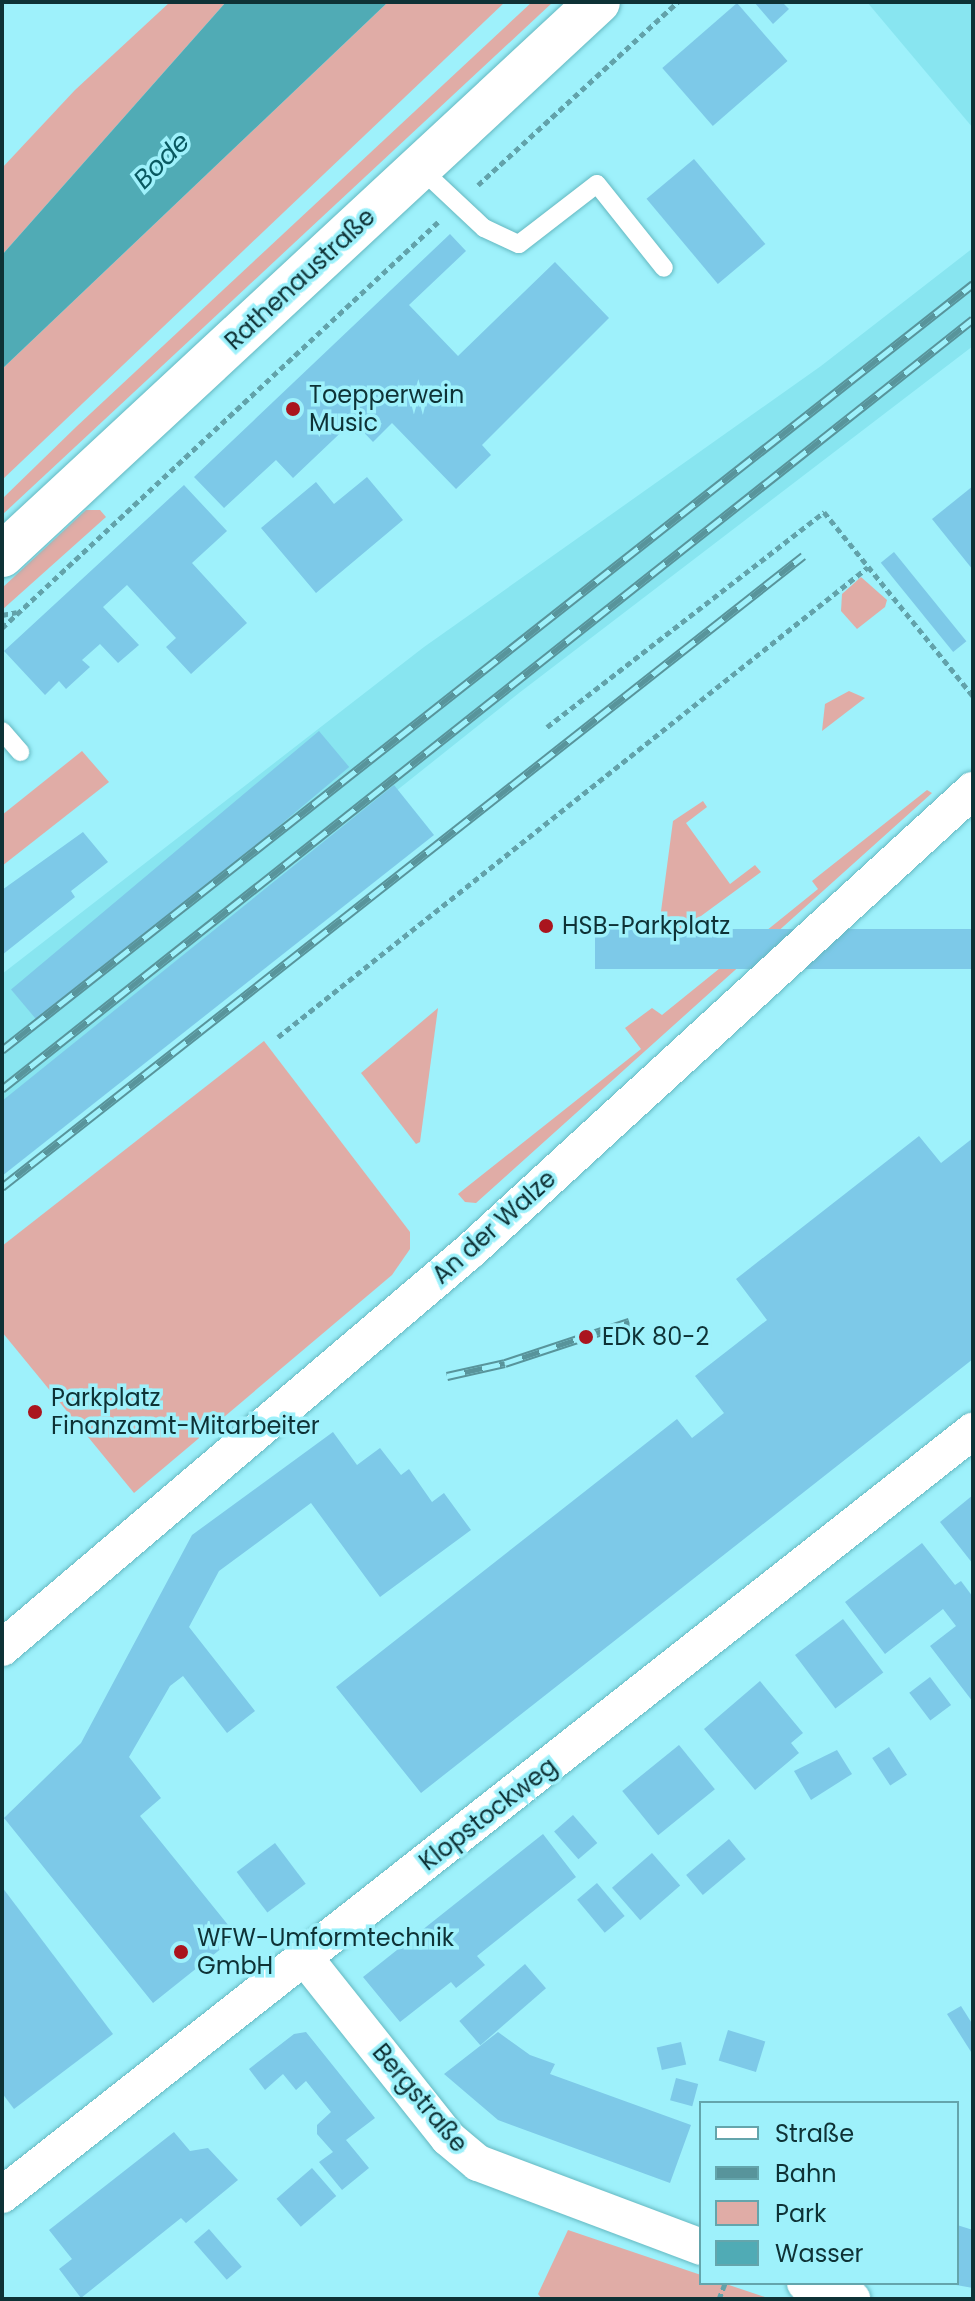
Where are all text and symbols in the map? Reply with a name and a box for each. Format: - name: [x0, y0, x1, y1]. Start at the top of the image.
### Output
- water label: Bode: [128, 127, 196, 195]
- street label: Rathenaustraße: [219, 202, 381, 356]
- place label: Toepperwein Music: [309, 381, 464, 437]
- marker: Toepperwein Music: [284, 400, 302, 418]
- place label: HSB-Parkplatz: [562, 912, 730, 940]
- marker: HSB-Parkplatz: [537, 917, 555, 935]
- street label: An der Walze: [426, 1164, 562, 1290]
- place label: EDK 80-2: [602, 1323, 709, 1351]
- marker: EDK 80-2: [577, 1328, 595, 1346]
- place label: Parkplatz Finanzamt-Mitarbeiter: [51, 1384, 320, 1440]
- marker: Parkplatz Finanzamt-Mitarbeiter: [26, 1403, 44, 1421]
- street label: Klopstockweg: [414, 1751, 562, 1877]
- place label: WFW-Umformtechnik GmbH: [197, 1924, 454, 1980]
- marker: WFW-Umformtechnik GmbH: [172, 1943, 190, 1961]
- street label: Bergstraße: [366, 2038, 474, 2158]
- legend: [699, 2101, 959, 2285]
- text: Straße: [775, 2117, 854, 2150]
- text: Bahn: [775, 2157, 837, 2190]
- text: Park: [775, 2197, 826, 2230]
- text: Wasser: [775, 2237, 864, 2270]

